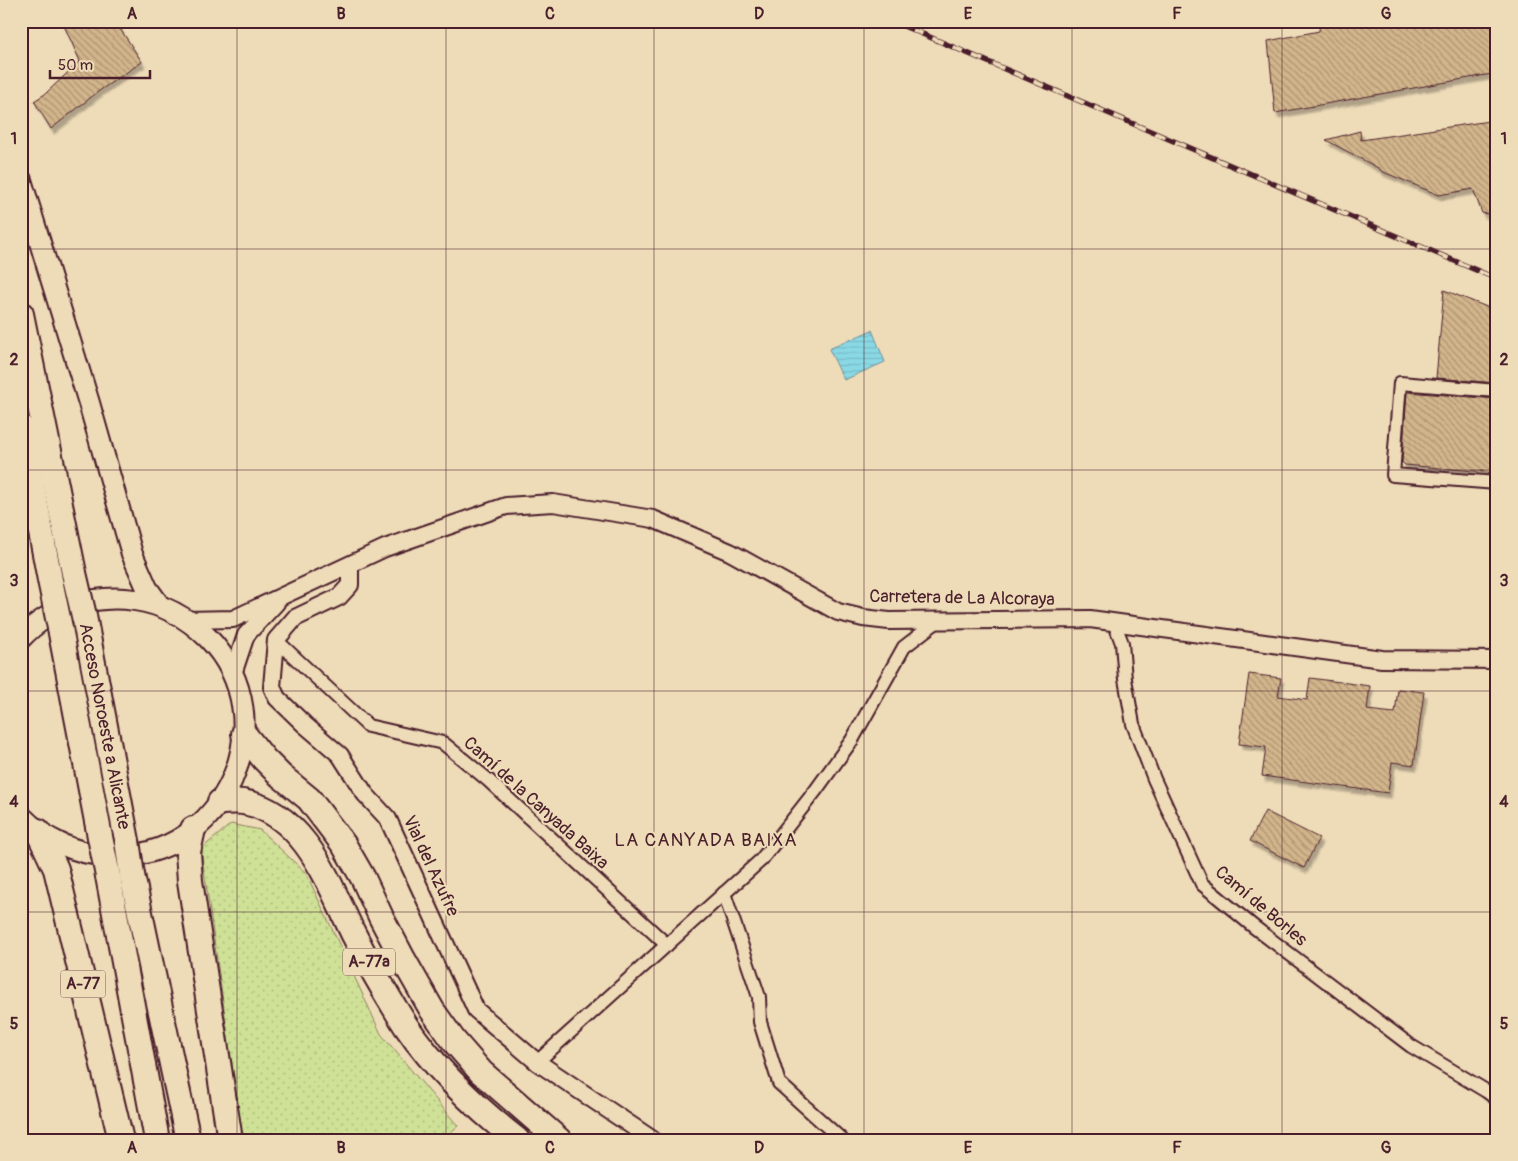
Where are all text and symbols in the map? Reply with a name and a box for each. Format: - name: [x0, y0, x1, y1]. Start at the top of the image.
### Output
- text: A: [127, 4, 138, 24]
- text: B: [336, 4, 346, 24]
- text: C: [545, 4, 555, 24]
- text: D: [754, 4, 764, 24]
- text: E: [964, 4, 973, 24]
- text: F: [1172, 4, 1182, 24]
- text: G: [1381, 4, 1392, 24]
- scale bar: [50, 48, 150, 80]
- text: 50 m: [58, 56, 93, 75]
- text: 1: [11, 129, 17, 149]
- text: 1: [1501, 129, 1507, 149]
- text: 2: [10, 350, 19, 370]
- text: 2: [1500, 350, 1509, 370]
- text: 3: [10, 571, 19, 591]
- text: 3: [1500, 571, 1509, 591]
- street label: Carretera de La Alcoraya: [869, 585, 1055, 611]
- street label: Acceso Noroeste a Alicante: [74, 621, 136, 831]
- street label: Camí de la Canyada Baixa: [459, 732, 613, 874]
- text: 4: [9, 792, 19, 812]
- text: 4: [1499, 792, 1509, 812]
- street label: Vial del Azufre: [398, 812, 464, 920]
- district label: LA CANYADA BAIXA: [614, 828, 798, 852]
- street label: Camí de Borles: [1210, 861, 1312, 951]
- road number: A-77a: [343, 949, 395, 976]
- road number: A-77: [61, 971, 106, 998]
- text: 5: [10, 1014, 19, 1034]
- text: 5: [1500, 1014, 1509, 1034]
- text: A: [127, 1138, 138, 1158]
- text: B: [336, 1138, 346, 1158]
- text: C: [545, 1138, 555, 1158]
- text: D: [754, 1138, 764, 1158]
- text: E: [964, 1138, 973, 1158]
- text: F: [1172, 1138, 1182, 1158]
- text: G: [1381, 1138, 1392, 1158]

